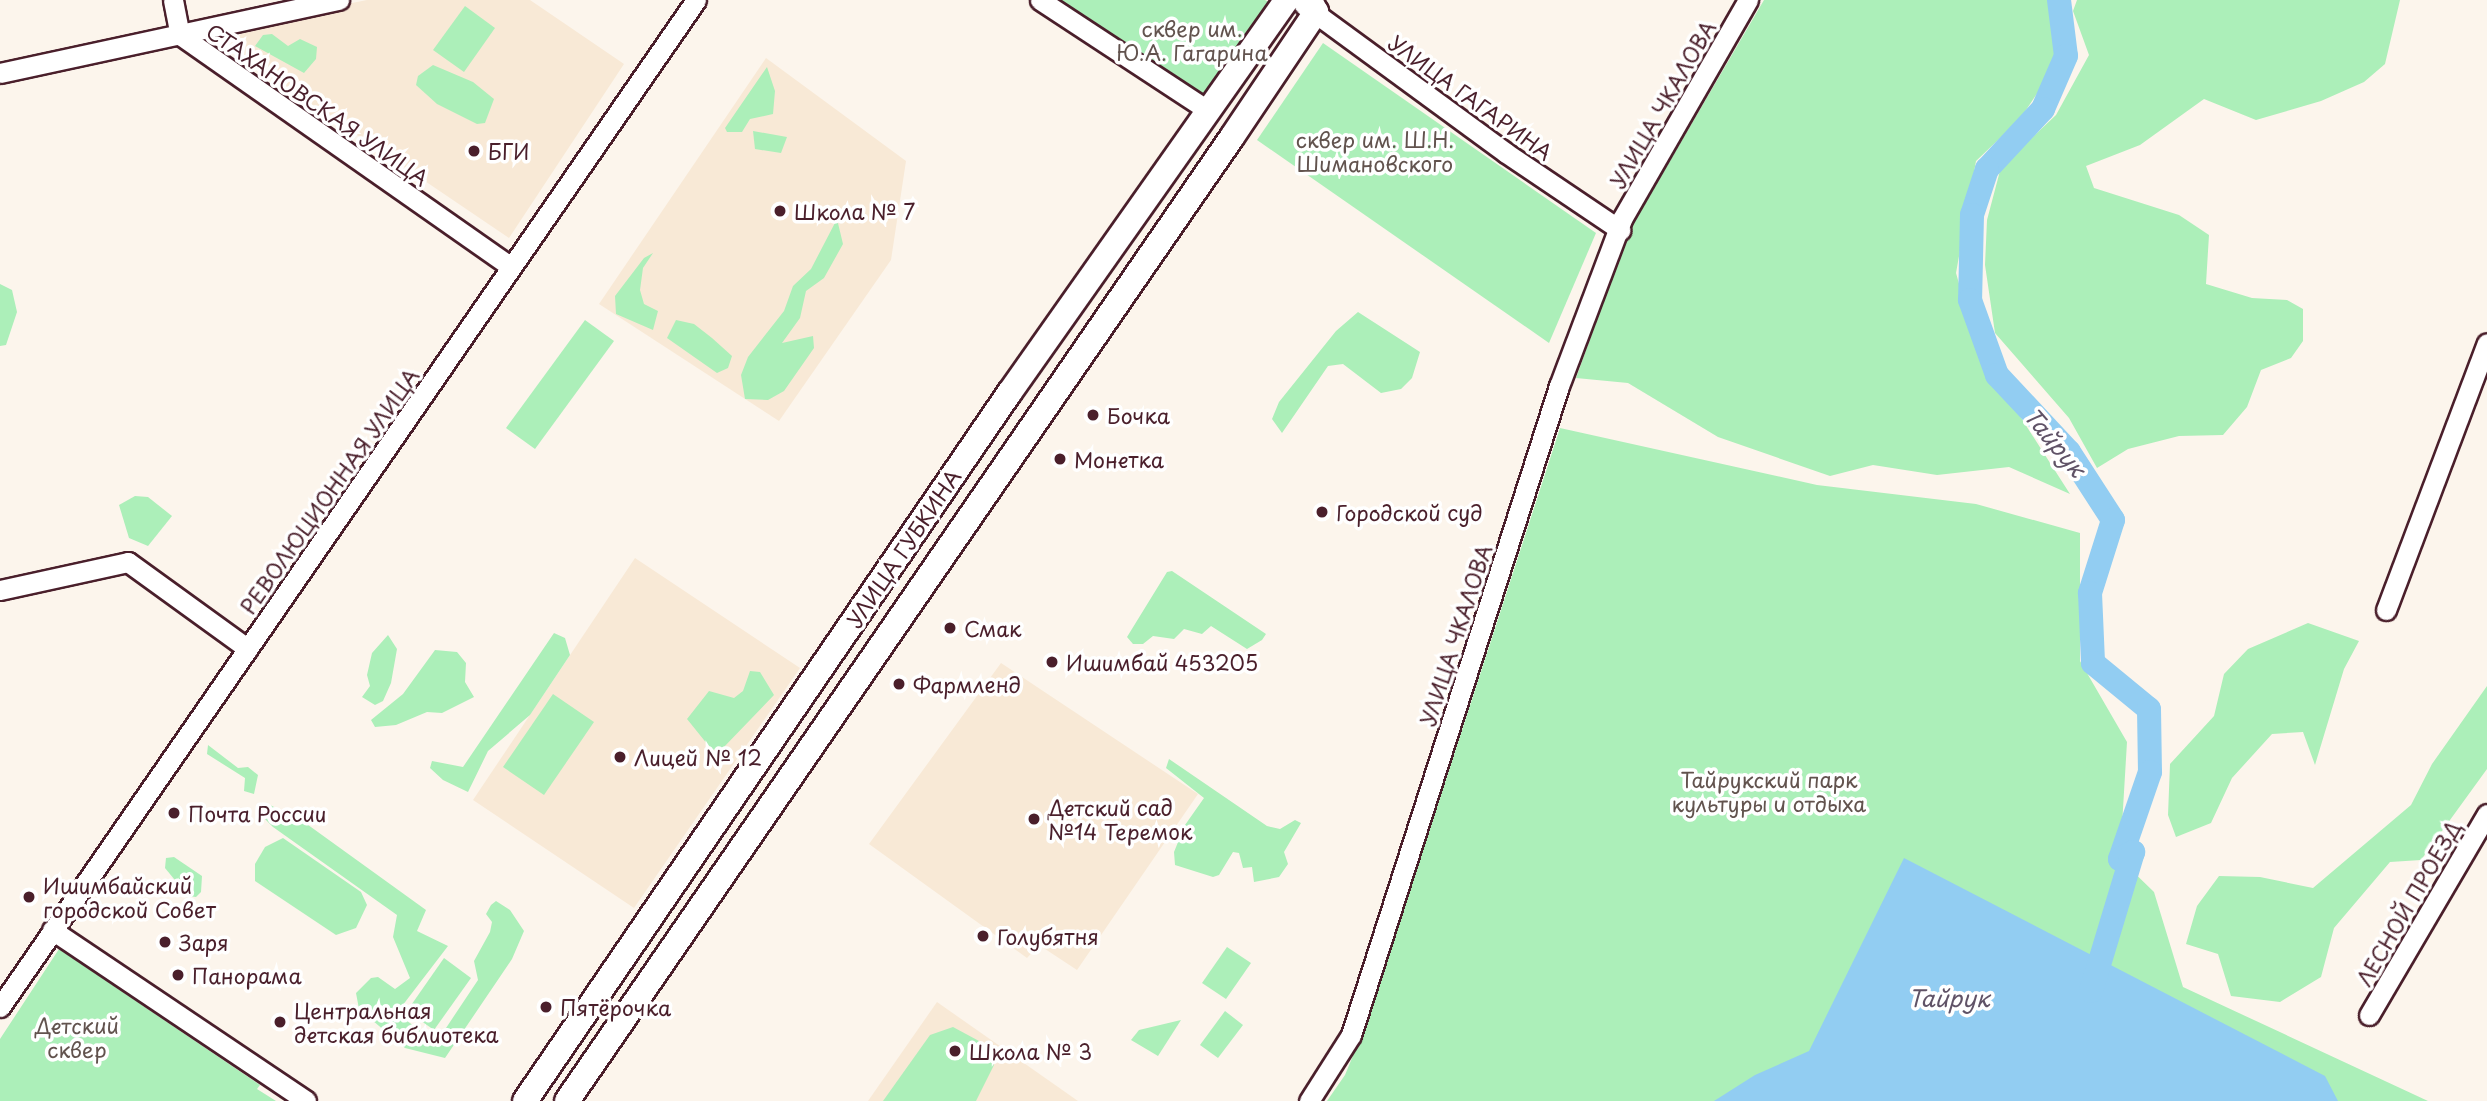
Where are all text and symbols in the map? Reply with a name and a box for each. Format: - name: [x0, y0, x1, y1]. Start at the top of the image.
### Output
- park label: сквер им. Ю.А. Гагарина: [1116, 15, 1268, 65]
- street label: УЛИЦА ЧКАЛОВА: [1604, 15, 1720, 193]
- street label: СТАХАНОВСКАЯ УЛИЦА: [202, 18, 434, 190]
- street label: УЛИЦА ГАГАРИНА: [1383, 29, 1559, 165]
- park label: сквер им. Ш.Н. Шимановского: [1296, 126, 1454, 176]
- place label: БГИ: [488, 138, 530, 164]
- marker: БГИ: [466, 143, 482, 159]
- place label: Школа № 7: [794, 198, 916, 224]
- marker: Школа № 7: [772, 203, 788, 219]
- street label: РЕВОЛЮЦИОННАЯ УЛИЦА: [234, 363, 424, 619]
- place label: Бочка: [1107, 402, 1170, 428]
- water label: Тайрук: [2018, 402, 2092, 482]
- marker: Бочка: [1085, 407, 1101, 423]
- place label: Монетка: [1074, 446, 1164, 472]
- marker: Монетка: [1052, 451, 1068, 467]
- street label: УЛИЦА ГУБКИНА: [841, 464, 965, 632]
- place label: Городской суд: [1336, 499, 1483, 525]
- marker: Городской суд: [1314, 504, 1330, 520]
- street label: УЛИЦА ЧКАЛОВА: [1414, 541, 1496, 729]
- place label: Смак: [964, 615, 1021, 641]
- marker: Смак: [942, 620, 958, 636]
- place label: Ишимбай 453205: [1066, 649, 1259, 675]
- marker: Ишимбай 453205: [1044, 654, 1060, 670]
- place label: Фармленд: [913, 671, 1021, 697]
- marker: Фармленд: [891, 676, 907, 692]
- place label: Лицей № 12: [634, 744, 762, 770]
- marker: Лицей № 12: [612, 749, 628, 765]
- park label: Тайрукский парк культуры и отдыха: [1671, 766, 1867, 816]
- place label: Детский сад №14 Теремок: [1048, 794, 1193, 844]
- place label: Почта России: [188, 800, 327, 826]
- marker: Почта России: [166, 805, 182, 821]
- marker: Детский сад №14 Теремок: [1026, 811, 1042, 827]
- street label: ЛЕСНОЙ ПРОЕЗД: [2350, 816, 2466, 990]
- place label: Ишимбайский городской Совет: [43, 872, 216, 922]
- marker: Ишимбайский городской Совет: [21, 889, 37, 905]
- place label: Голубятня: [997, 923, 1099, 949]
- marker: Голубятня: [975, 928, 991, 944]
- place label: Заря: [179, 929, 229, 955]
- marker: Заря: [157, 934, 173, 950]
- place label: Панорама: [192, 962, 302, 988]
- marker: Панорама: [170, 967, 186, 983]
- water label: Тайрук: [1908, 984, 1990, 1012]
- place label: Пятёрочка: [560, 994, 671, 1020]
- place label: Центральная детская библиотека: [294, 997, 499, 1047]
- marker: Пятёрочка: [538, 999, 554, 1015]
- park label: Детский сквер: [35, 1012, 119, 1062]
- marker: Центральная детская библиотека: [272, 1014, 288, 1030]
- place label: Школа № 3: [969, 1038, 1093, 1064]
- marker: Школа № 3: [947, 1043, 963, 1059]

